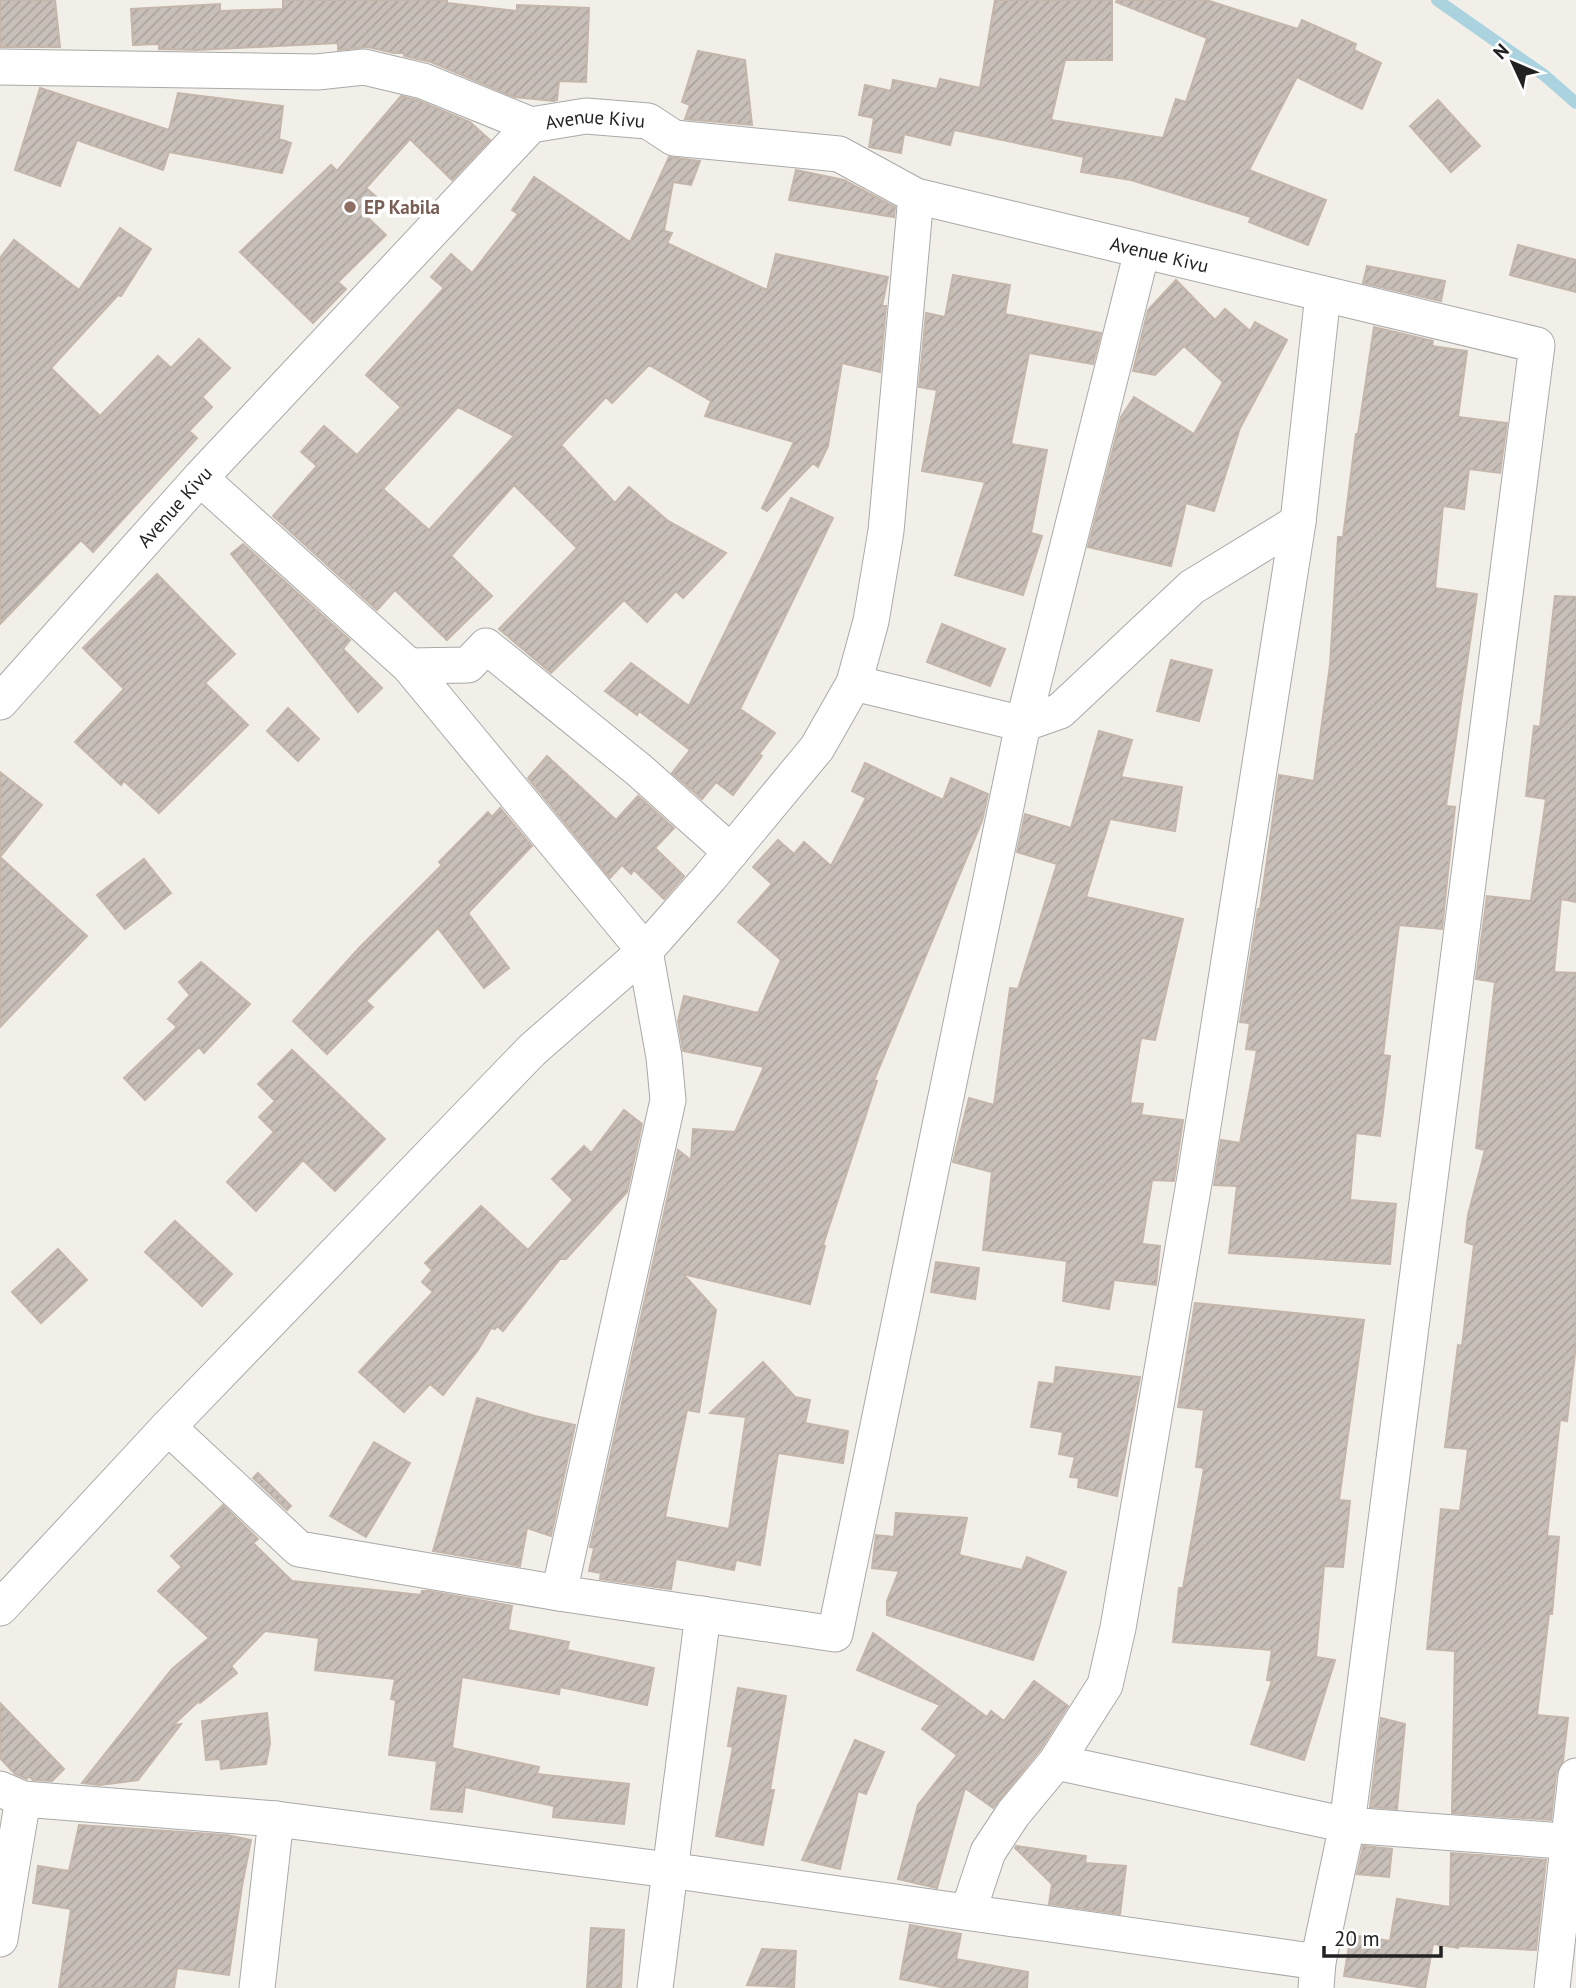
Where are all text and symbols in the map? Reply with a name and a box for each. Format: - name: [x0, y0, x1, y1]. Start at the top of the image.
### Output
- north arrow: [1478, 28, 1548, 98]
- text: N: [1488, 38, 1514, 64]
- street label: Avenue Kivu: [543, 104, 646, 134]
- place label: EP Kabila: [364, 195, 440, 219]
- marker: EP Kabila: [342, 199, 358, 215]
- street label: Avenue Kivu: [1108, 231, 1211, 278]
- street label: Avenue Kivu: [132, 461, 217, 552]
- scale bar: [1324, 1914, 1441, 1958]
- text: 20 m: [1334, 1925, 1380, 1952]

